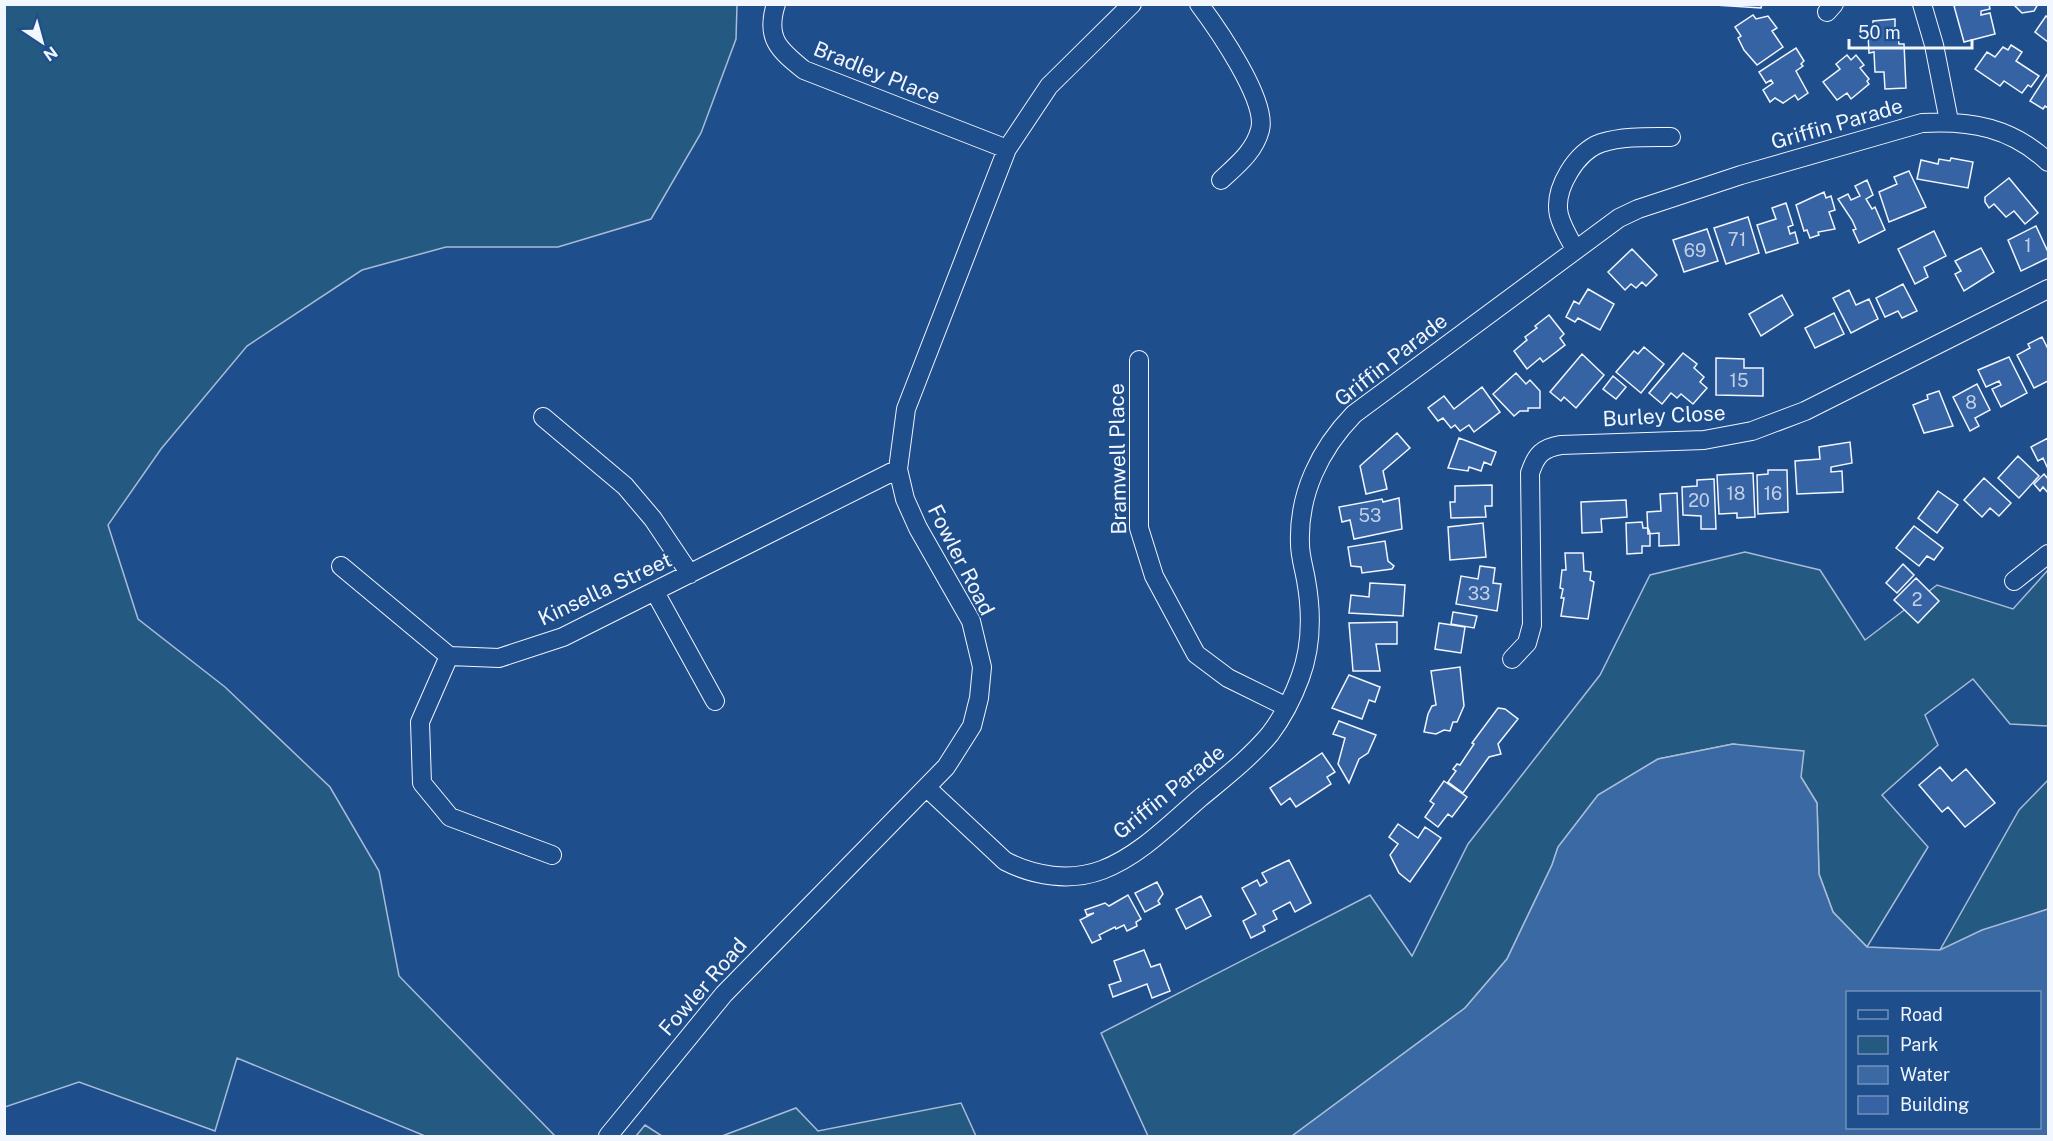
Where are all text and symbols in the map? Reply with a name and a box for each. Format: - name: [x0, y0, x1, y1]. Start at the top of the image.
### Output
- north arrow: [12, 12, 72, 72]
- scale bar: [1849, 12, 1972, 50]
- text: 50 m: [1858, 22, 1901, 43]
- street label: Bradley Place: [810, 36, 944, 109]
- text: N: [40, 42, 61, 65]
- street label: Griffin Parade: [1768, 93, 1906, 154]
- house number: 71: [1728, 229, 1746, 250]
- house number: 1: [2024, 235, 2032, 256]
- house number: 69: [1684, 240, 1706, 261]
- street label: Griffin Parade: [1329, 308, 1452, 411]
- house number: 15: [1730, 370, 1748, 391]
- street label: Bramwell Place: [1104, 383, 1131, 535]
- house number: 8: [1965, 392, 1977, 413]
- street label: Burley Close: [1602, 400, 1726, 431]
- house number: 18: [1727, 483, 1745, 504]
- house number: 16: [1764, 483, 1782, 504]
- house number: 20: [1688, 490, 1710, 511]
- street label: Fowler Road: [923, 500, 1000, 619]
- house number: 53: [1359, 505, 1381, 526]
- street label: Kinsella Street: [534, 547, 676, 630]
- house number: 33: [1468, 583, 1490, 604]
- house number: 2: [1912, 589, 1922, 610]
- street label: Griffin Parade: [1108, 739, 1229, 844]
- street label: Fowler Road: [653, 933, 752, 1041]
- legend: [1846, 991, 2041, 1129]
- text: Road: [1900, 1004, 1943, 1025]
- text: Park: [1900, 1034, 1938, 1055]
- text: Water: [1900, 1064, 1950, 1085]
- text: Building: [1900, 1094, 1969, 1115]

